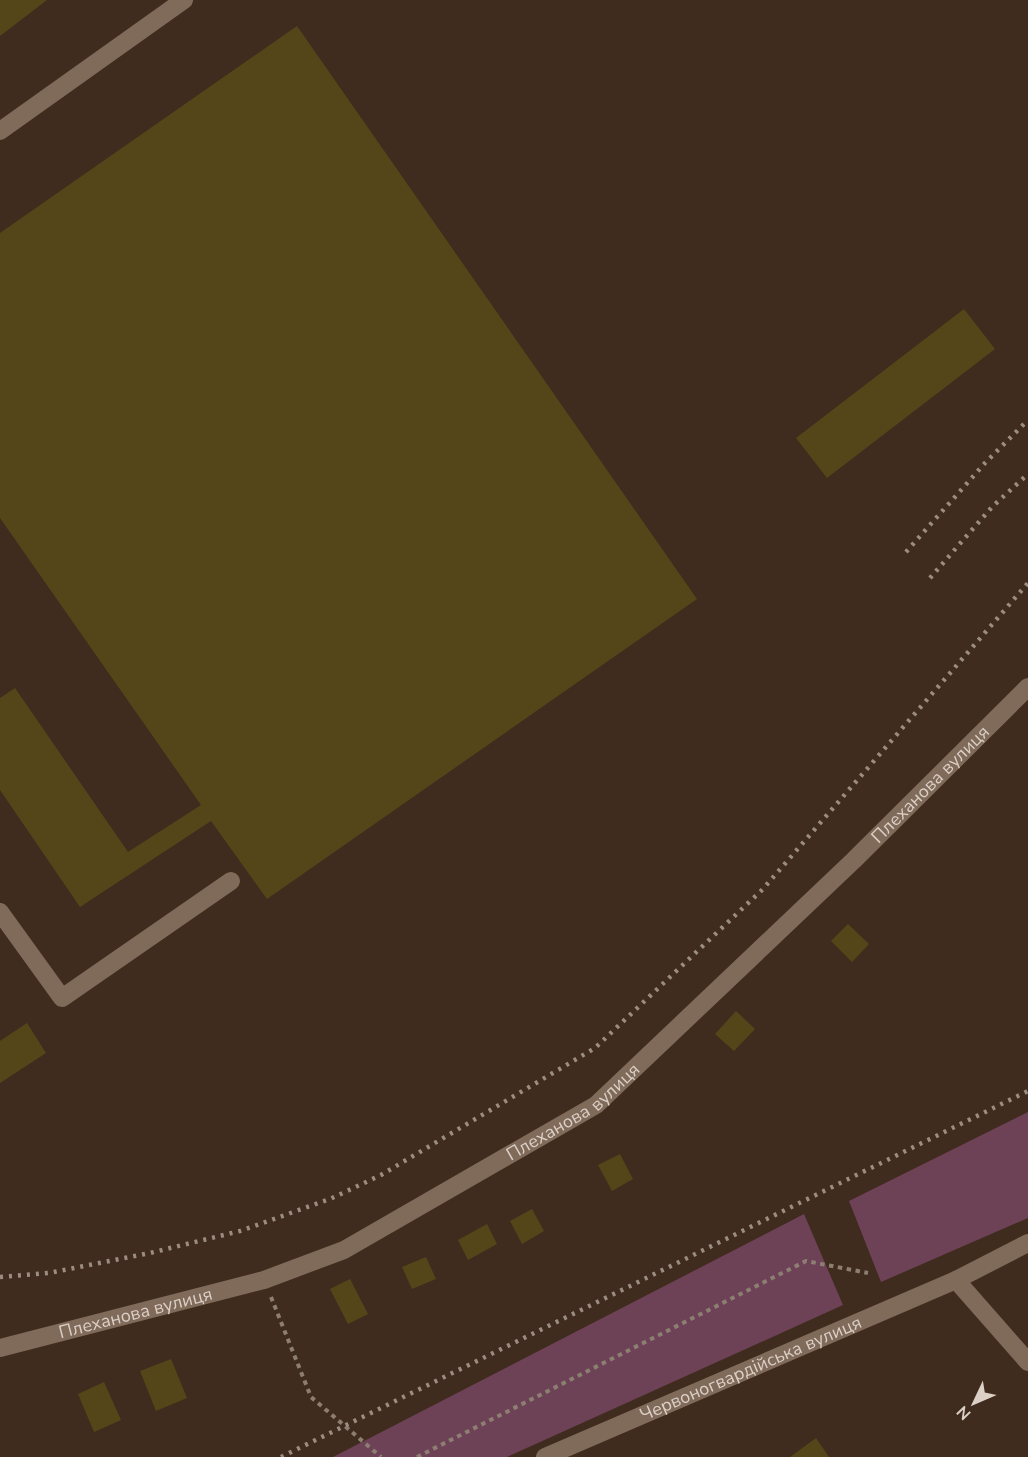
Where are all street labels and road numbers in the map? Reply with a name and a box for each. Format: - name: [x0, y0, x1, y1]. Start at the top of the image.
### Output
- street label: Плеханова вулиця: [866, 720, 995, 848]
- street label: Плеханова вулиця: [502, 1058, 645, 1166]
- street label: Плеханова вулиця: [56, 1282, 215, 1344]
- street label: Червоногвардійська вулиця: [636, 1310, 865, 1427]

